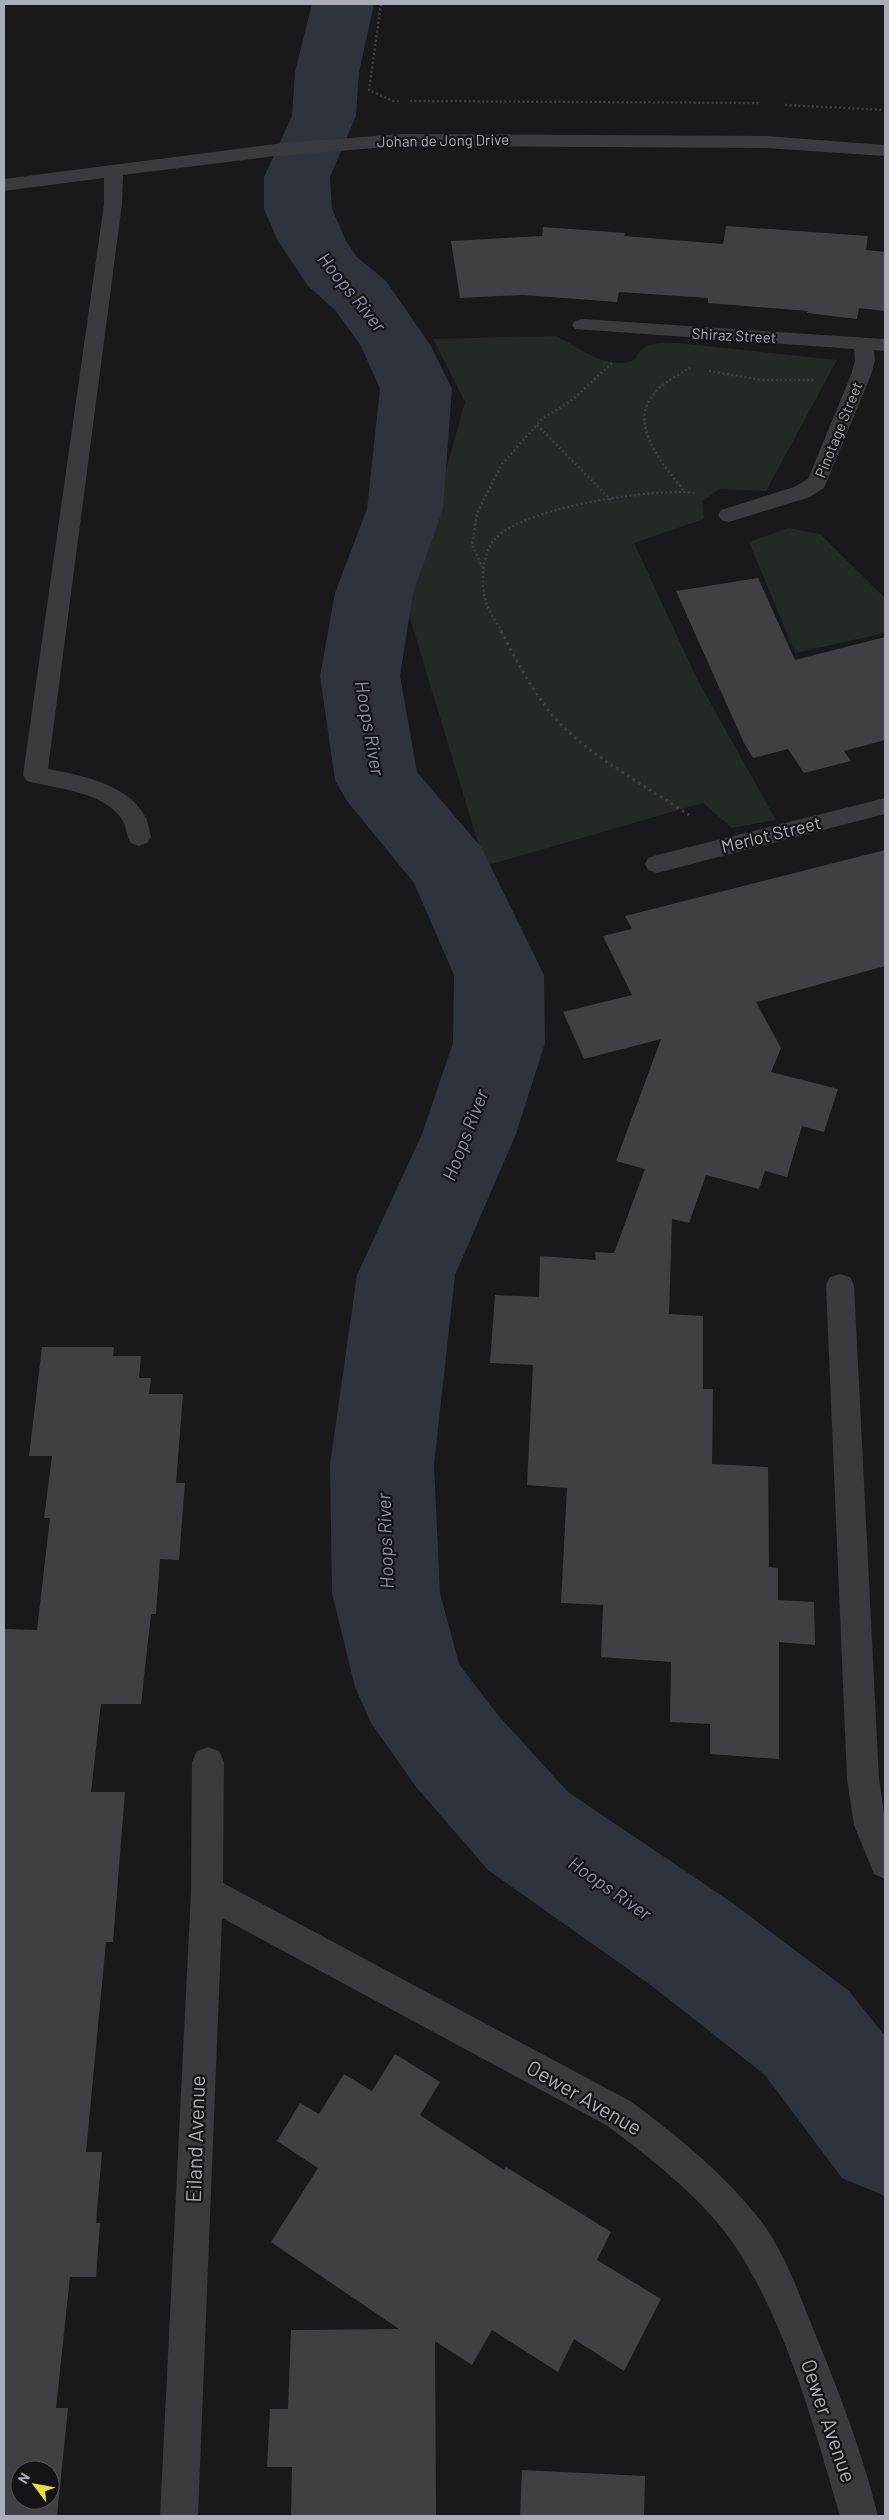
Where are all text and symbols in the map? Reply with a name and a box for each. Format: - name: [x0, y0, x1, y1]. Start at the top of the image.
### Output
- street label: Johan de Jong Drive: [377, 130, 509, 150]
- water label: Hoops River: [313, 247, 392, 337]
- street label: Shiraz Street: [691, 324, 777, 346]
- street label: Pinotage Street: [811, 379, 865, 480]
- water label: Hoops River: [351, 679, 390, 778]
- street label: Merlot Street: [719, 811, 823, 857]
- water label: Hoops River: [437, 1085, 493, 1184]
- water label: Hoops River: [371, 1491, 398, 1589]
- water label: Hoops River: [564, 1851, 657, 1925]
- street label: Oewer Avenue: [523, 2054, 647, 2140]
- street label: Eiland Avenue: [180, 2075, 209, 2203]
- street label: Oewer Avenue: [797, 2356, 862, 2485]
- north arrow: [10, 2460, 60, 2510]
- text: N: [14, 2469, 33, 2486]

